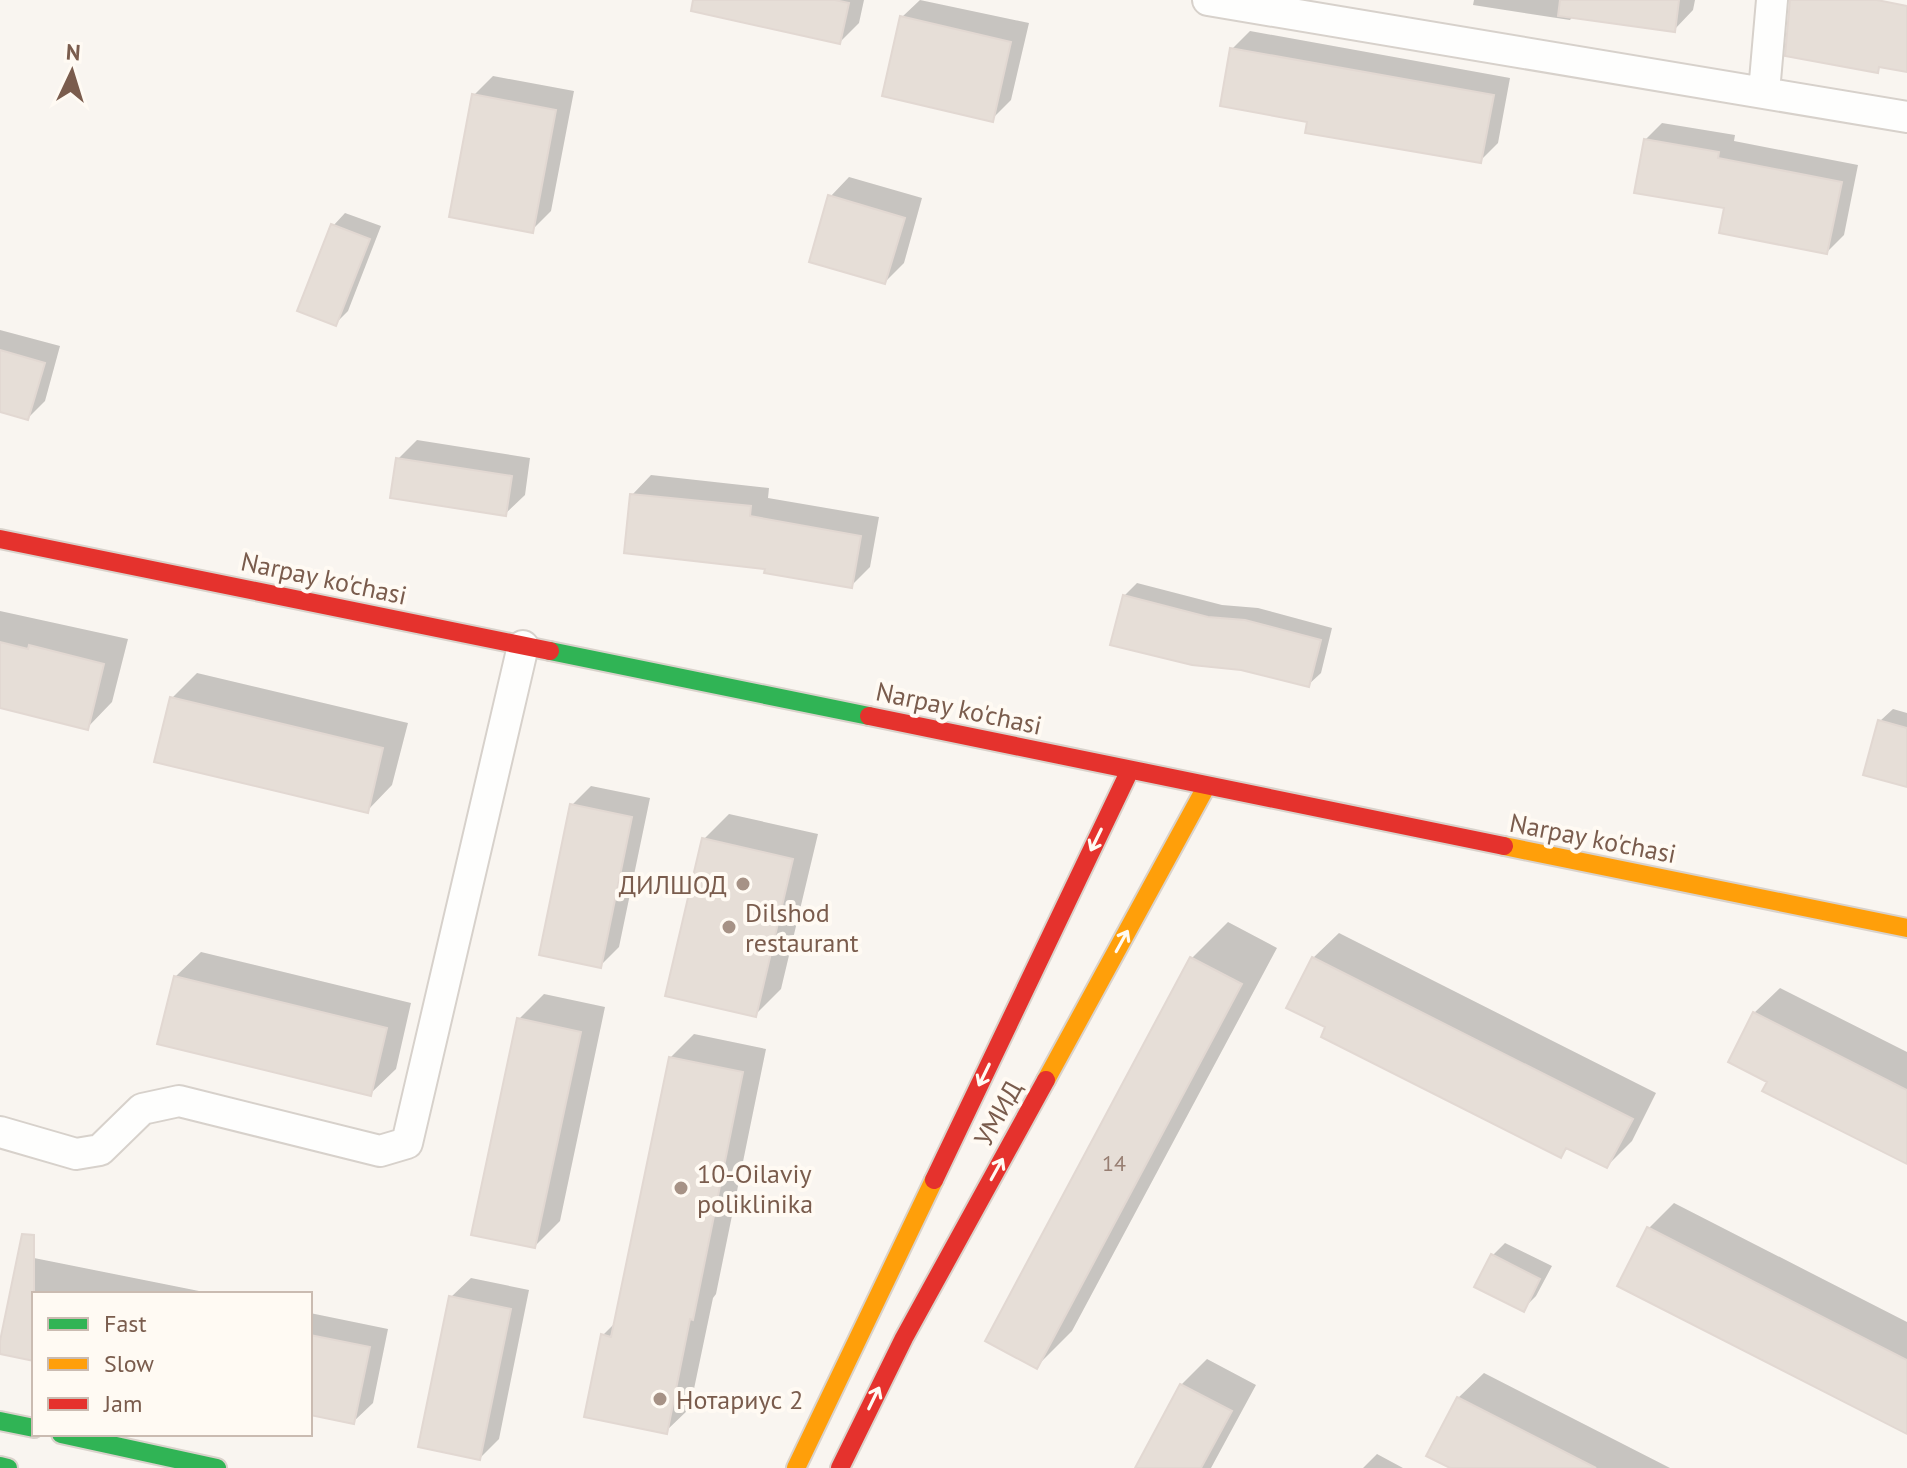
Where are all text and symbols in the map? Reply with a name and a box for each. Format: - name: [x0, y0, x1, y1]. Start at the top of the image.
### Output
- north arrow: [32, 32, 112, 112]
- text: N: [65, 38, 82, 67]
- street label: Narpay ko'chasi: [238, 544, 410, 612]
- street label: Narpay ko'chasi: [873, 674, 1045, 742]
- street label: Narpay ko'chasi: [1507, 806, 1679, 870]
- one-way arrow: [1088, 828, 1103, 852]
- place label: ДИЛШОД: [619, 868, 727, 901]
- marker: ДИЛШОД: [734, 875, 752, 893]
- place label: Dilshod restaurant: [745, 896, 859, 959]
- marker: Dilshod restaurant: [720, 918, 738, 936]
- one-way arrow: [1114, 930, 1130, 953]
- one-way arrow: [976, 1063, 991, 1087]
- street label: УМИД: [967, 1074, 1029, 1152]
- house number: 14: [1102, 1149, 1126, 1177]
- place label: 10-Oilaviy poliklinika: [697, 1157, 813, 1220]
- one-way arrow: [989, 1158, 1005, 1181]
- marker: 10-Oilaviy poliklinika: [672, 1179, 690, 1197]
- legend: [32, 1292, 312, 1436]
- text: Fast: [104, 1308, 147, 1339]
- text: Slow: [104, 1348, 154, 1379]
- place label: Нотариус 2: [676, 1383, 803, 1416]
- one-way arrow: [867, 1387, 883, 1411]
- text: Jam: [103, 1388, 142, 1419]
- marker: Нотариус 2: [651, 1390, 669, 1408]

